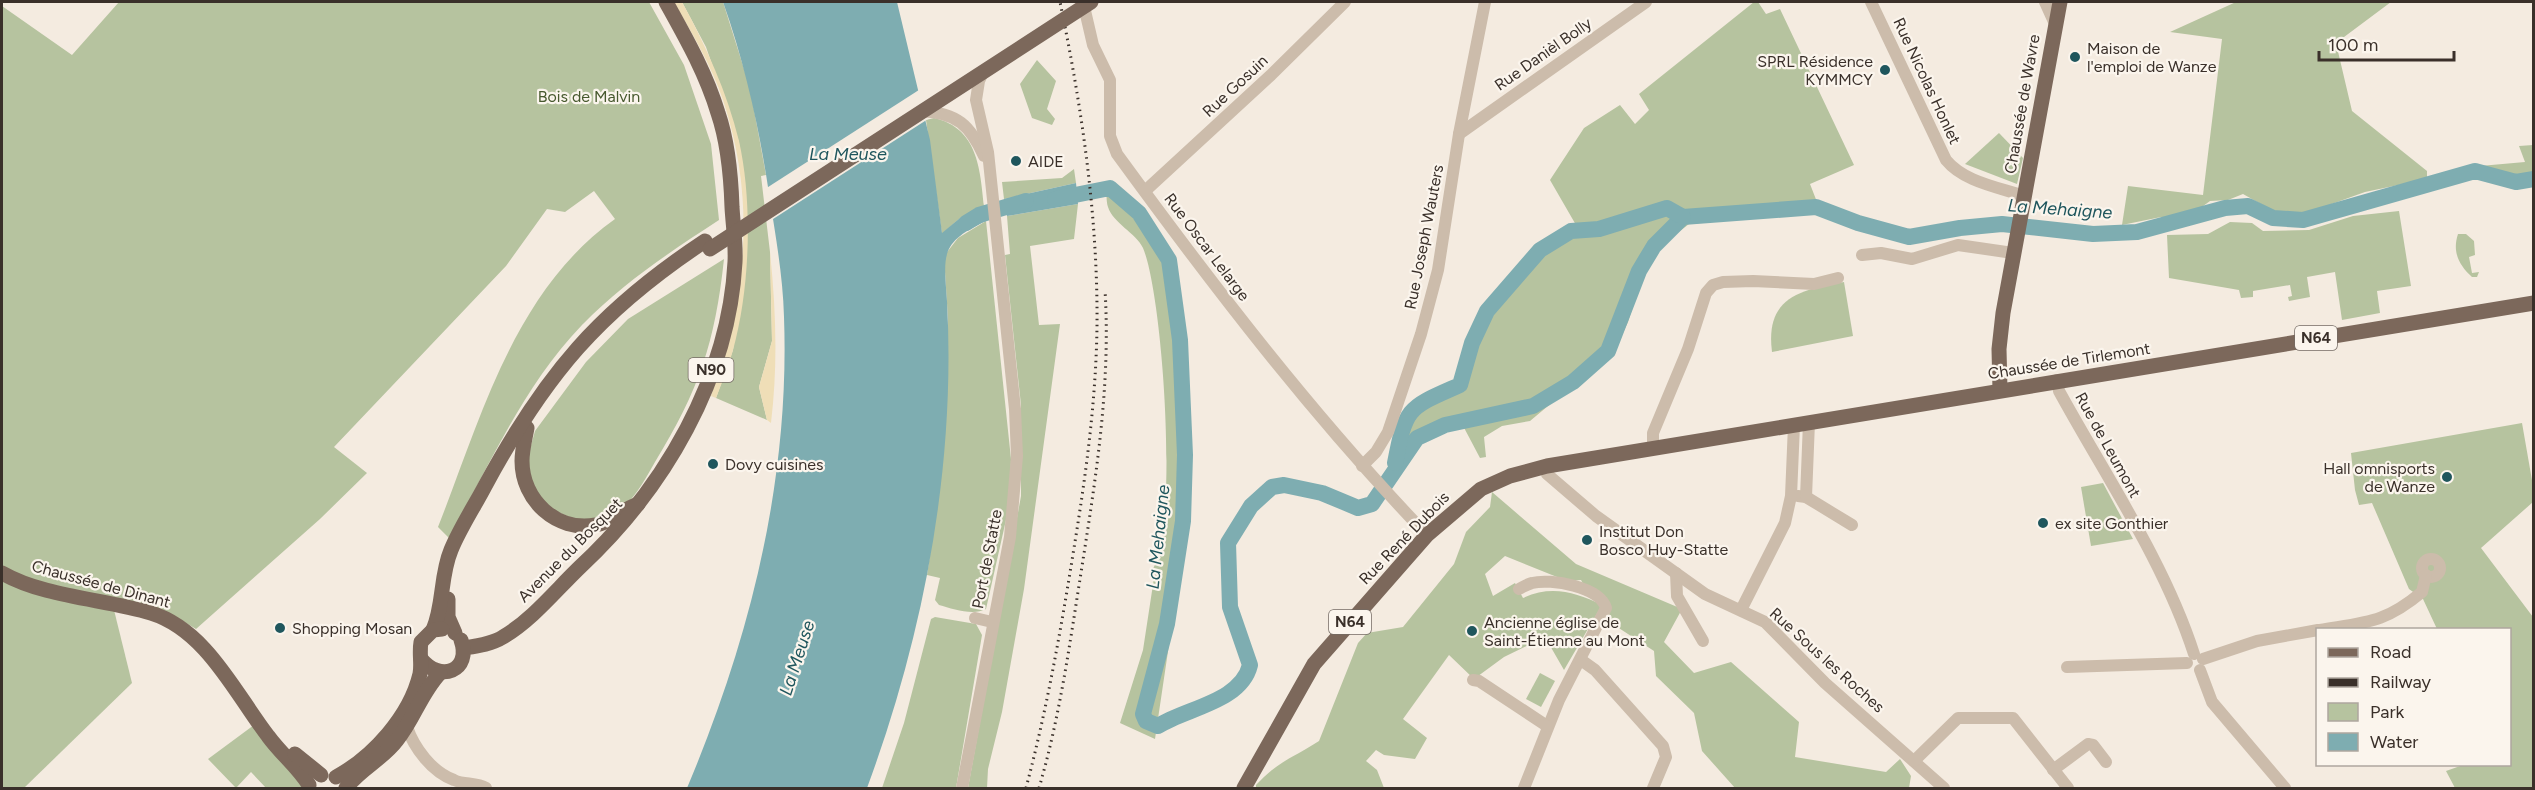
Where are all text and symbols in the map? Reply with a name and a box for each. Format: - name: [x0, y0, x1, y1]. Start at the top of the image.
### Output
- street label: Rue Danièl Bolly: [1491, 13, 1596, 95]
- street label: Rue Nicolas Honlet: [1889, 15, 1965, 147]
- scale bar: [2319, 24, 2454, 62]
- street label: Chaussée de Wavre: [2000, 33, 2044, 175]
- text: 100 m: [2328, 34, 2378, 56]
- place label: Maison de l'emploi de Wanze: [2087, 39, 2217, 76]
- marker: Maison de l'emploi de Wanze: [2068, 50, 2082, 64]
- street label: Rue Gosuin: [1198, 51, 1272, 121]
- place label: SPRL Résidence KYMMCY: [1757, 52, 1873, 89]
- marker: SPRL Résidence KYMMCY: [1878, 63, 1892, 77]
- park label: Bois de Malvin: [538, 87, 640, 106]
- water label: La Meuse: [809, 143, 887, 165]
- place label: AIDE: [1028, 152, 1064, 171]
- marker: AIDE: [1009, 154, 1023, 168]
- street label: Rue Joseph Wauters: [1401, 163, 1447, 311]
- street label: Rue Oscar Lelarge: [1160, 189, 1254, 305]
- water label: La Mehaigne: [2007, 194, 2113, 224]
- road number: N64: [2295, 326, 2337, 350]
- street label: Chaussée de Tirlemont: [1987, 339, 2151, 383]
- road number: N90: [688, 358, 734, 382]
- street label: Rue de Leumont: [2071, 389, 2145, 501]
- place label: Dovy cuisines: [725, 455, 823, 474]
- marker: Dovy cuisines: [706, 457, 720, 471]
- place label: Hall omnisports de Wanze: [2323, 459, 2435, 496]
- marker: Hall omnisports de Wanze: [2440, 470, 2454, 484]
- water label: La Mehaigne: [1142, 484, 1174, 590]
- street label: Rue René Dubois: [1355, 488, 1453, 588]
- street label: Avenue du Bosquet: [514, 494, 626, 606]
- street label: Port de Statte: [968, 508, 1006, 610]
- place label: ex site Gonthier: [2055, 514, 2169, 533]
- marker: ex site Gonthier: [2036, 516, 2050, 530]
- place label: Institut Don Bosco Huy-Statte: [1599, 522, 1728, 559]
- marker: Institut Don Bosco Huy-Statte: [1580, 533, 1594, 547]
- street label: Chaussée de Dinant: [30, 556, 172, 612]
- street label: Rue Sous les Roches: [1766, 603, 1888, 717]
- road number: N64: [1329, 610, 1371, 634]
- place label: Ancienne église de Saint-Étienne au Mont: [1484, 613, 1645, 650]
- water label: La Meuse: [775, 617, 820, 698]
- place label: Shopping Mosan: [292, 619, 412, 638]
- marker: Shopping Mosan: [273, 621, 287, 635]
- marker: Ancienne église de Saint-Étienne au Mont: [1465, 624, 1479, 638]
- legend: [2316, 628, 2511, 766]
- text: Road: [2370, 641, 2411, 663]
- text: Railway: [2370, 671, 2432, 693]
- text: Park: [2370, 701, 2405, 723]
- text: Water: [2370, 731, 2418, 753]

